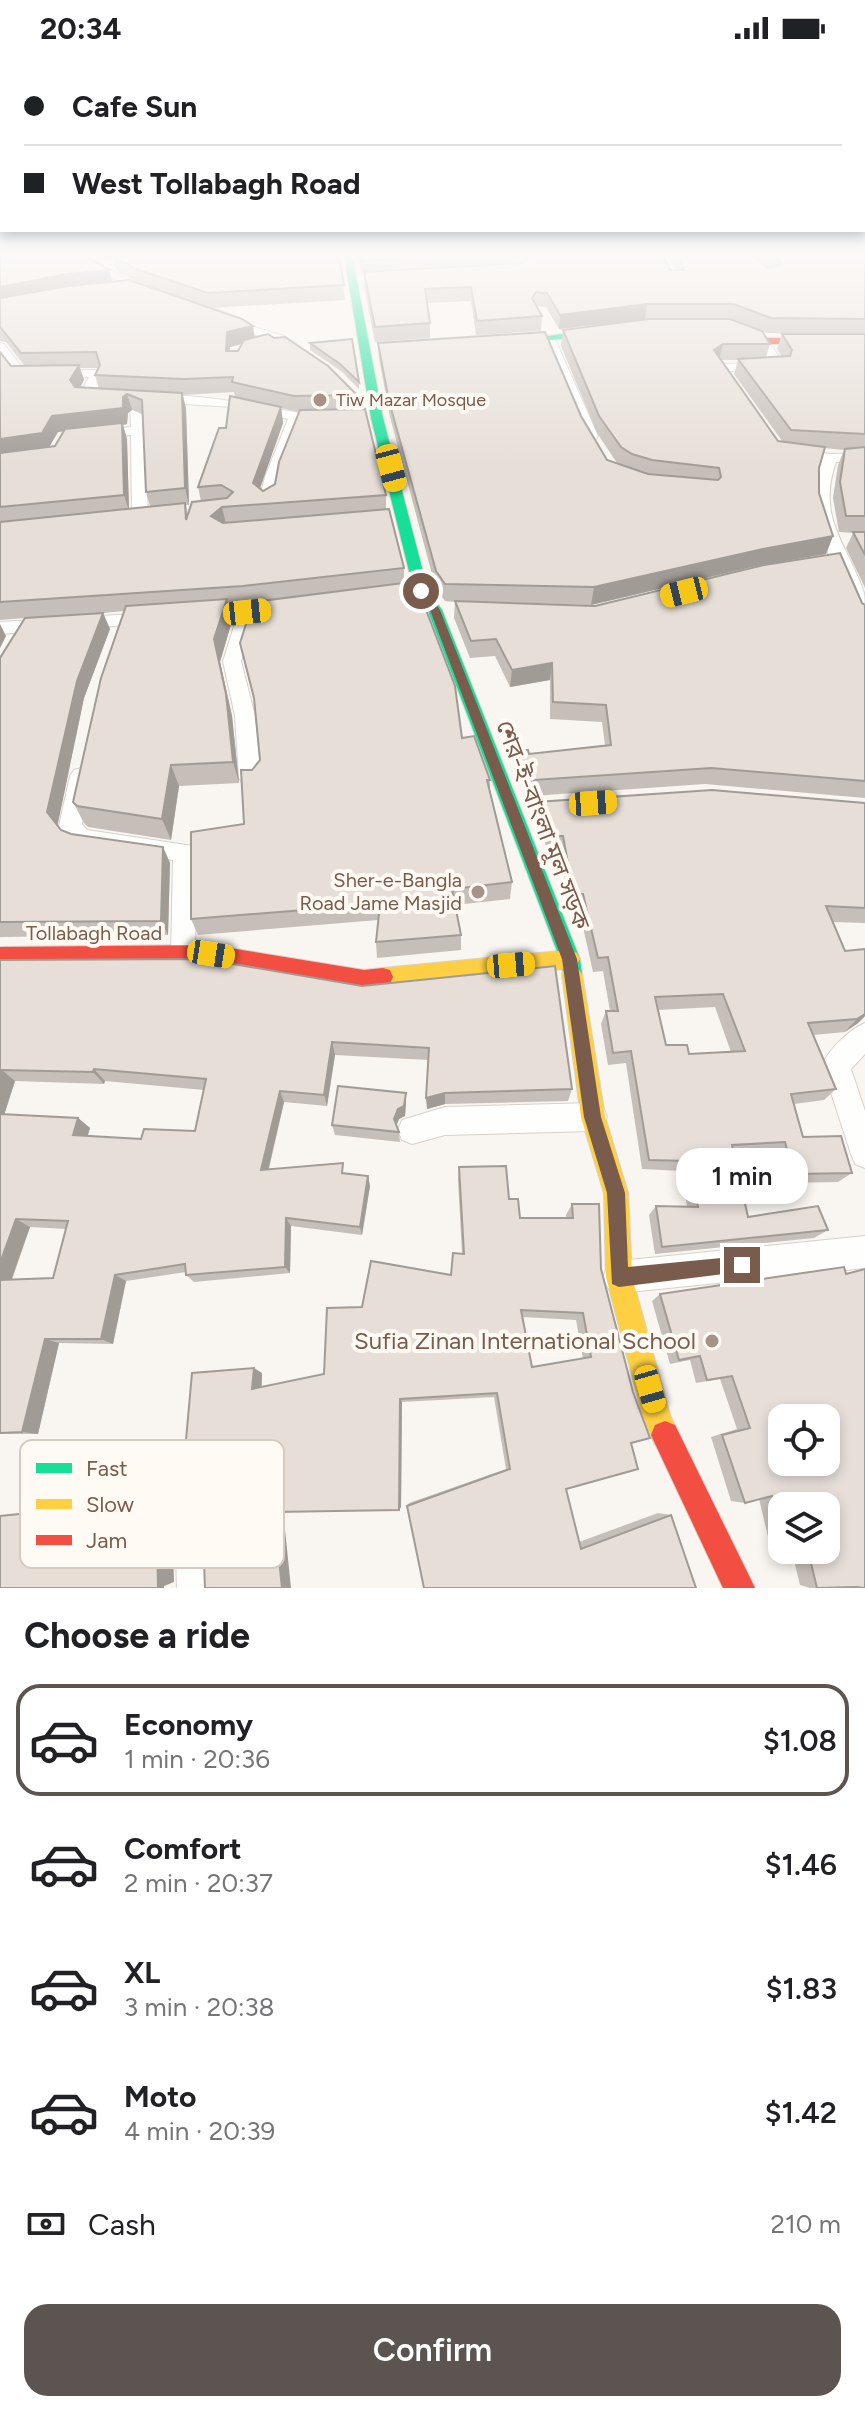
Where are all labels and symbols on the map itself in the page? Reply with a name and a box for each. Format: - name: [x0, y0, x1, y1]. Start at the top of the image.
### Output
- place label: Tiw Mazar Mosque: [336, 389, 486, 411]
- marker: Tiw Mazar Mosque: [311, 391, 329, 409]
- car: [373, 442, 409, 494]
- route start: [403, 573, 439, 609]
- car: [658, 575, 710, 609]
- car: [222, 598, 272, 626]
- street label: শের-ই-বাংলা মূল সড়ক: [490, 716, 597, 934]
- car: [568, 789, 618, 817]
- place label: Sher-e-Bangla Road Jame Masjid: [299, 868, 462, 915]
- marker: Sher-e-Bangla Road Jame Masjid: [469, 883, 487, 901]
- street label: Tollabagh Road: [26, 921, 162, 945]
- car: [185, 938, 237, 970]
- car: [486, 951, 536, 979]
- callout: 1 min: [676, 1149, 808, 1205]
- route end: [724, 1247, 760, 1283]
- place label: Sufia Zinan International School: [354, 1326, 696, 1355]
- marker: Sufia Zinan International School: [703, 1332, 721, 1350]
- car: [632, 1363, 668, 1415]
- legend: [20, 1440, 284, 1568]
- text: Fast: [86, 1455, 128, 1482]
- text: Slow: [86, 1491, 135, 1518]
- text: Jam: [86, 1527, 127, 1554]

